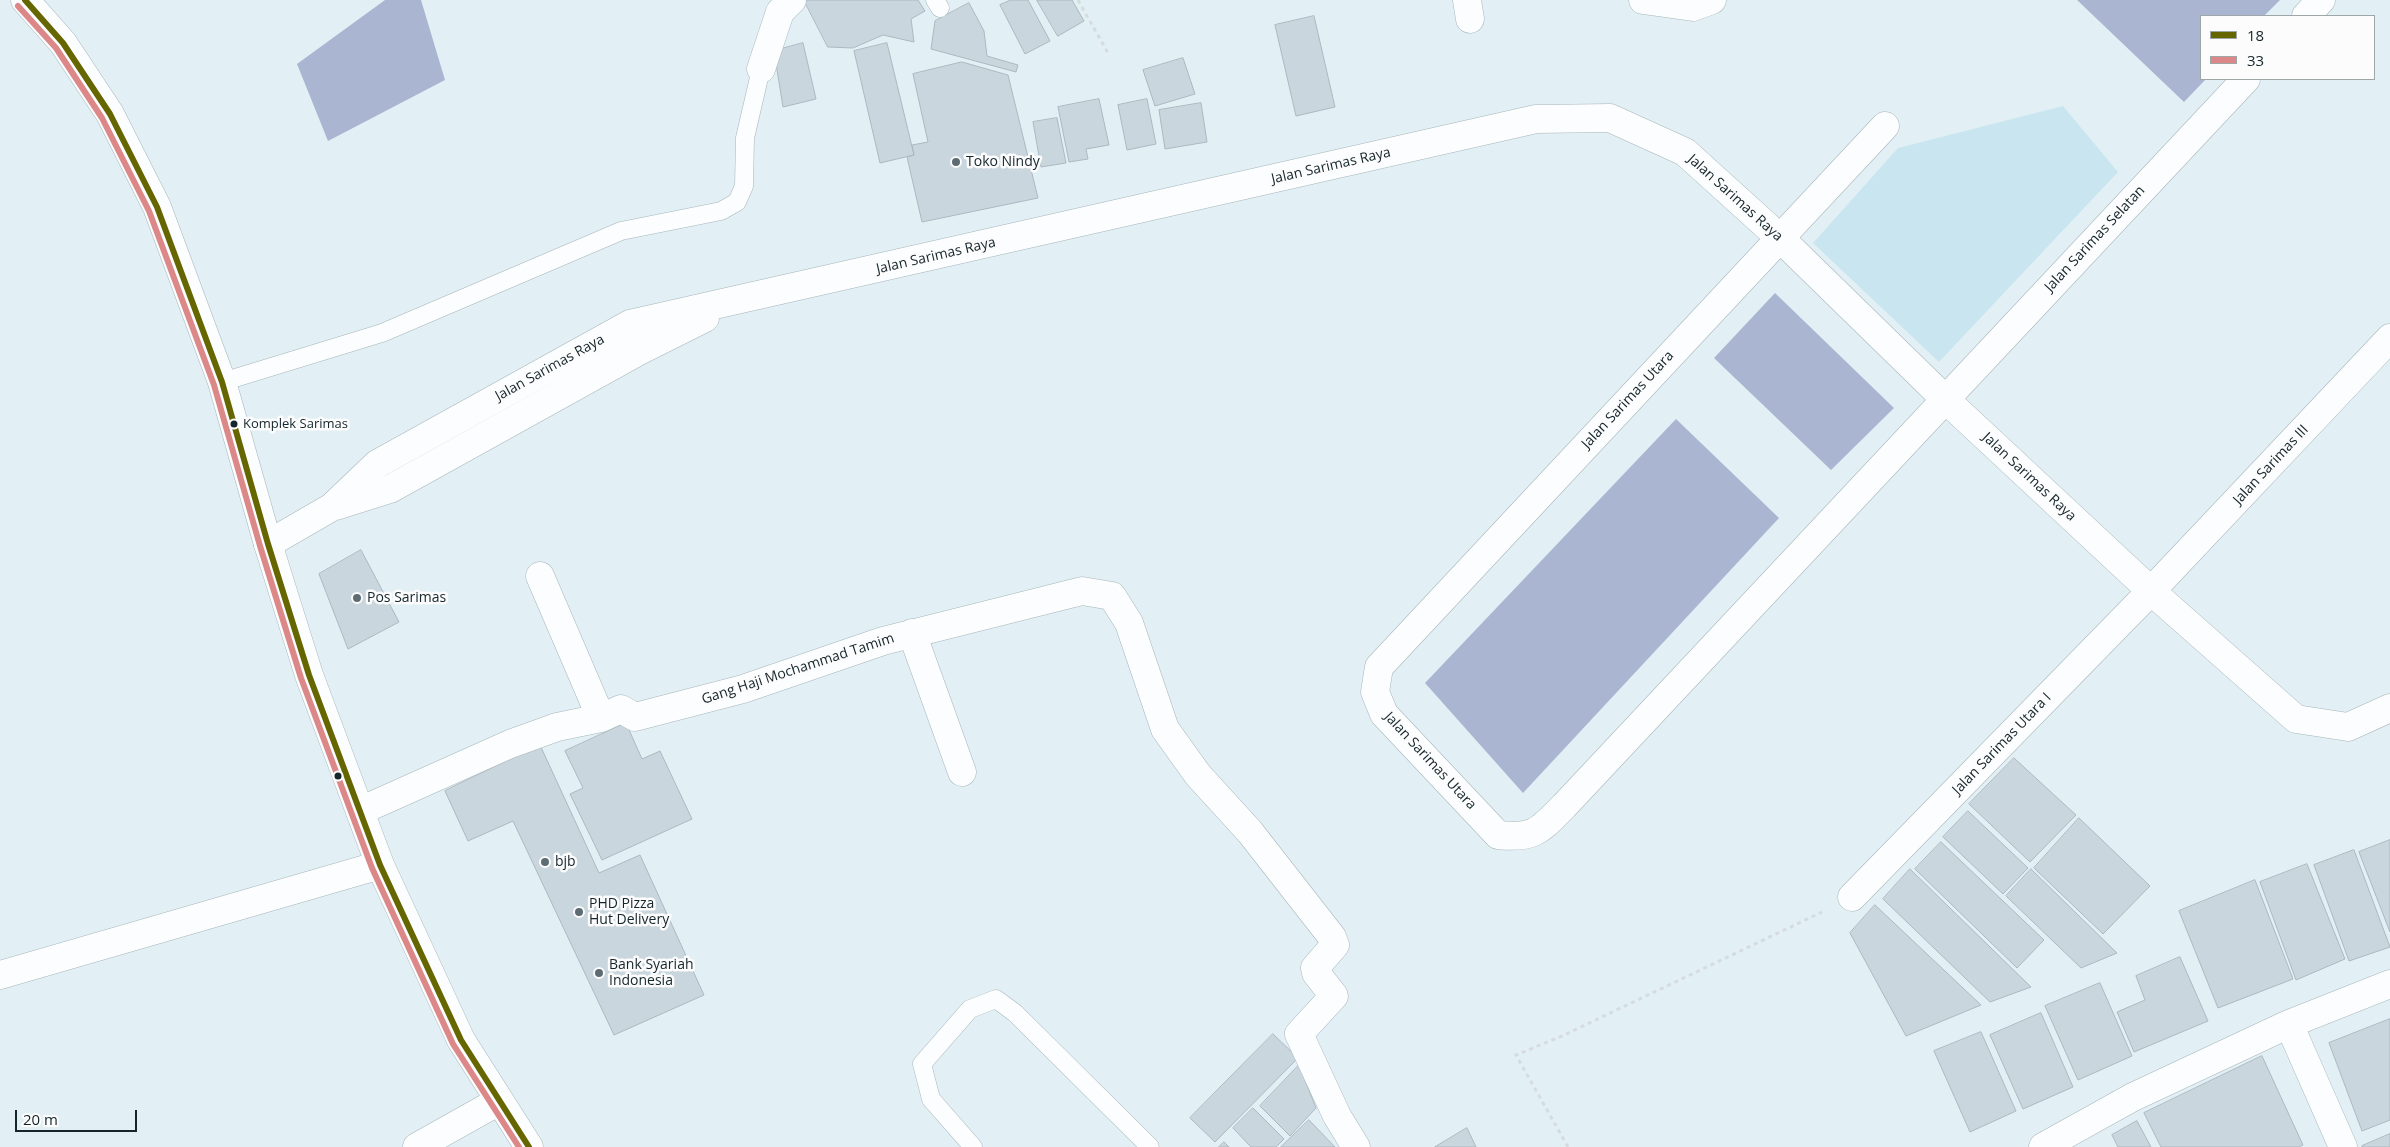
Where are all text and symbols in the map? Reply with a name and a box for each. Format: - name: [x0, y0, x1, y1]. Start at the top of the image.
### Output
- legend: [2200, 15, 2375, 80]
- text: 18: [2247, 25, 2264, 45]
- text: 33: [2247, 50, 2264, 70]
- street label: Jalan Sarimas Raya: [1270, 144, 1392, 188]
- street label: Jalan Sarimas Raya: [1684, 151, 1786, 245]
- place label: Toko Nindy: [966, 154, 1040, 170]
- marker: Toko Nindy: [950, 156, 962, 168]
- street label: Jalan Sarimas Selatan: [2041, 182, 2149, 296]
- street label: Jalan Sarimas Raya: [875, 234, 997, 278]
- street label: Jalan Sarimas Raya: [493, 331, 607, 405]
- street label: Jalan Sarimas Utara: [1578, 348, 1678, 452]
- place label: Komplek Sarimas: [243, 416, 348, 432]
- marker: Komplek Sarimas: [229, 419, 239, 429]
- street label: Jalan Sarimas III: [2230, 422, 2312, 508]
- street label: Jalan Sarimas Raya: [1979, 429, 2079, 525]
- place label: Pos Sarimas: [367, 590, 446, 606]
- marker: Pos Sarimas: [351, 592, 363, 604]
- street label: Gang Haji Mochammad Tamim: [700, 630, 896, 708]
- street label: Jalan Sarimas Utara I: [1949, 690, 2055, 798]
- street label: Jalan Sarimas Utara: [1380, 709, 1480, 813]
- unlabelled marker: [333, 771, 343, 781]
- place label: bjb: [555, 854, 576, 870]
- marker: bjb: [539, 856, 551, 868]
- place label: PHD Pizza Hut Delivery: [589, 896, 669, 929]
- marker: PHD Pizza Hut Delivery: [573, 906, 585, 918]
- place label: Bank Syariah Indonesia: [609, 957, 693, 990]
- marker: Bank Syariah Indonesia: [593, 967, 605, 979]
- scale bar: [18, 1100, 140, 1132]
- text: 20 m: [23, 1109, 58, 1129]

